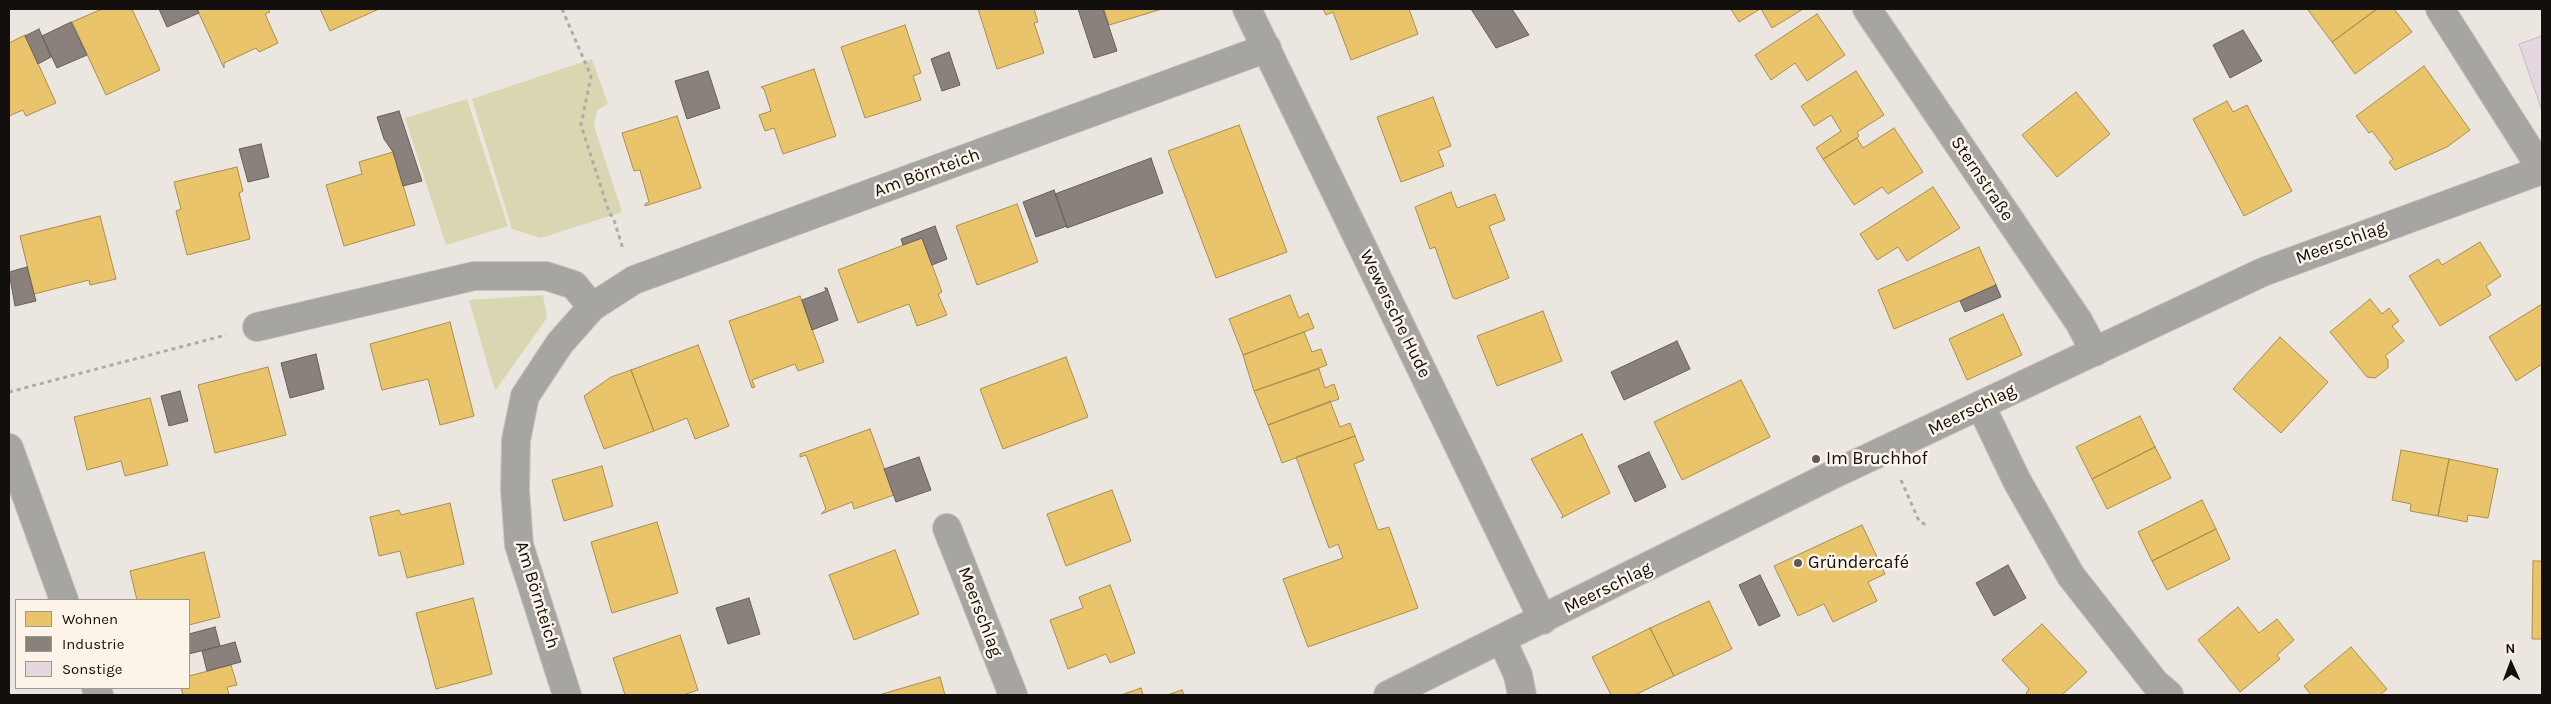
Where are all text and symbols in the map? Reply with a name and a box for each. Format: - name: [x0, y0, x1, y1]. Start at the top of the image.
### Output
- street label: Sternstraße: [1946, 133, 2018, 225]
- street label: Am Börnteich: [871, 144, 983, 202]
- street label: Meerschlag: [2293, 217, 2389, 269]
- street label: Wewersche Hude: [1355, 247, 1435, 381]
- street label: Meerschlag: [1925, 379, 2019, 441]
- place label: Im Bruchhof: [1826, 448, 1928, 470]
- marker: Im Bruchhof: [1810, 453, 1822, 465]
- street label: Am Börnteich: [510, 539, 564, 651]
- place label: Gründercafé: [1808, 552, 1909, 574]
- street label: Meerschlag: [1561, 557, 1655, 619]
- marker: Gründercafé: [1792, 557, 1804, 569]
- street label: Meerschlag: [953, 564, 1007, 660]
- legend: [15, 599, 190, 689]
- text: Wohnen: [62, 610, 118, 628]
- text: Industrie: [62, 635, 124, 653]
- north arrow: [2486, 639, 2536, 689]
- text: N: [2505, 640, 2516, 657]
- text: Sonstige: [62, 660, 122, 678]

